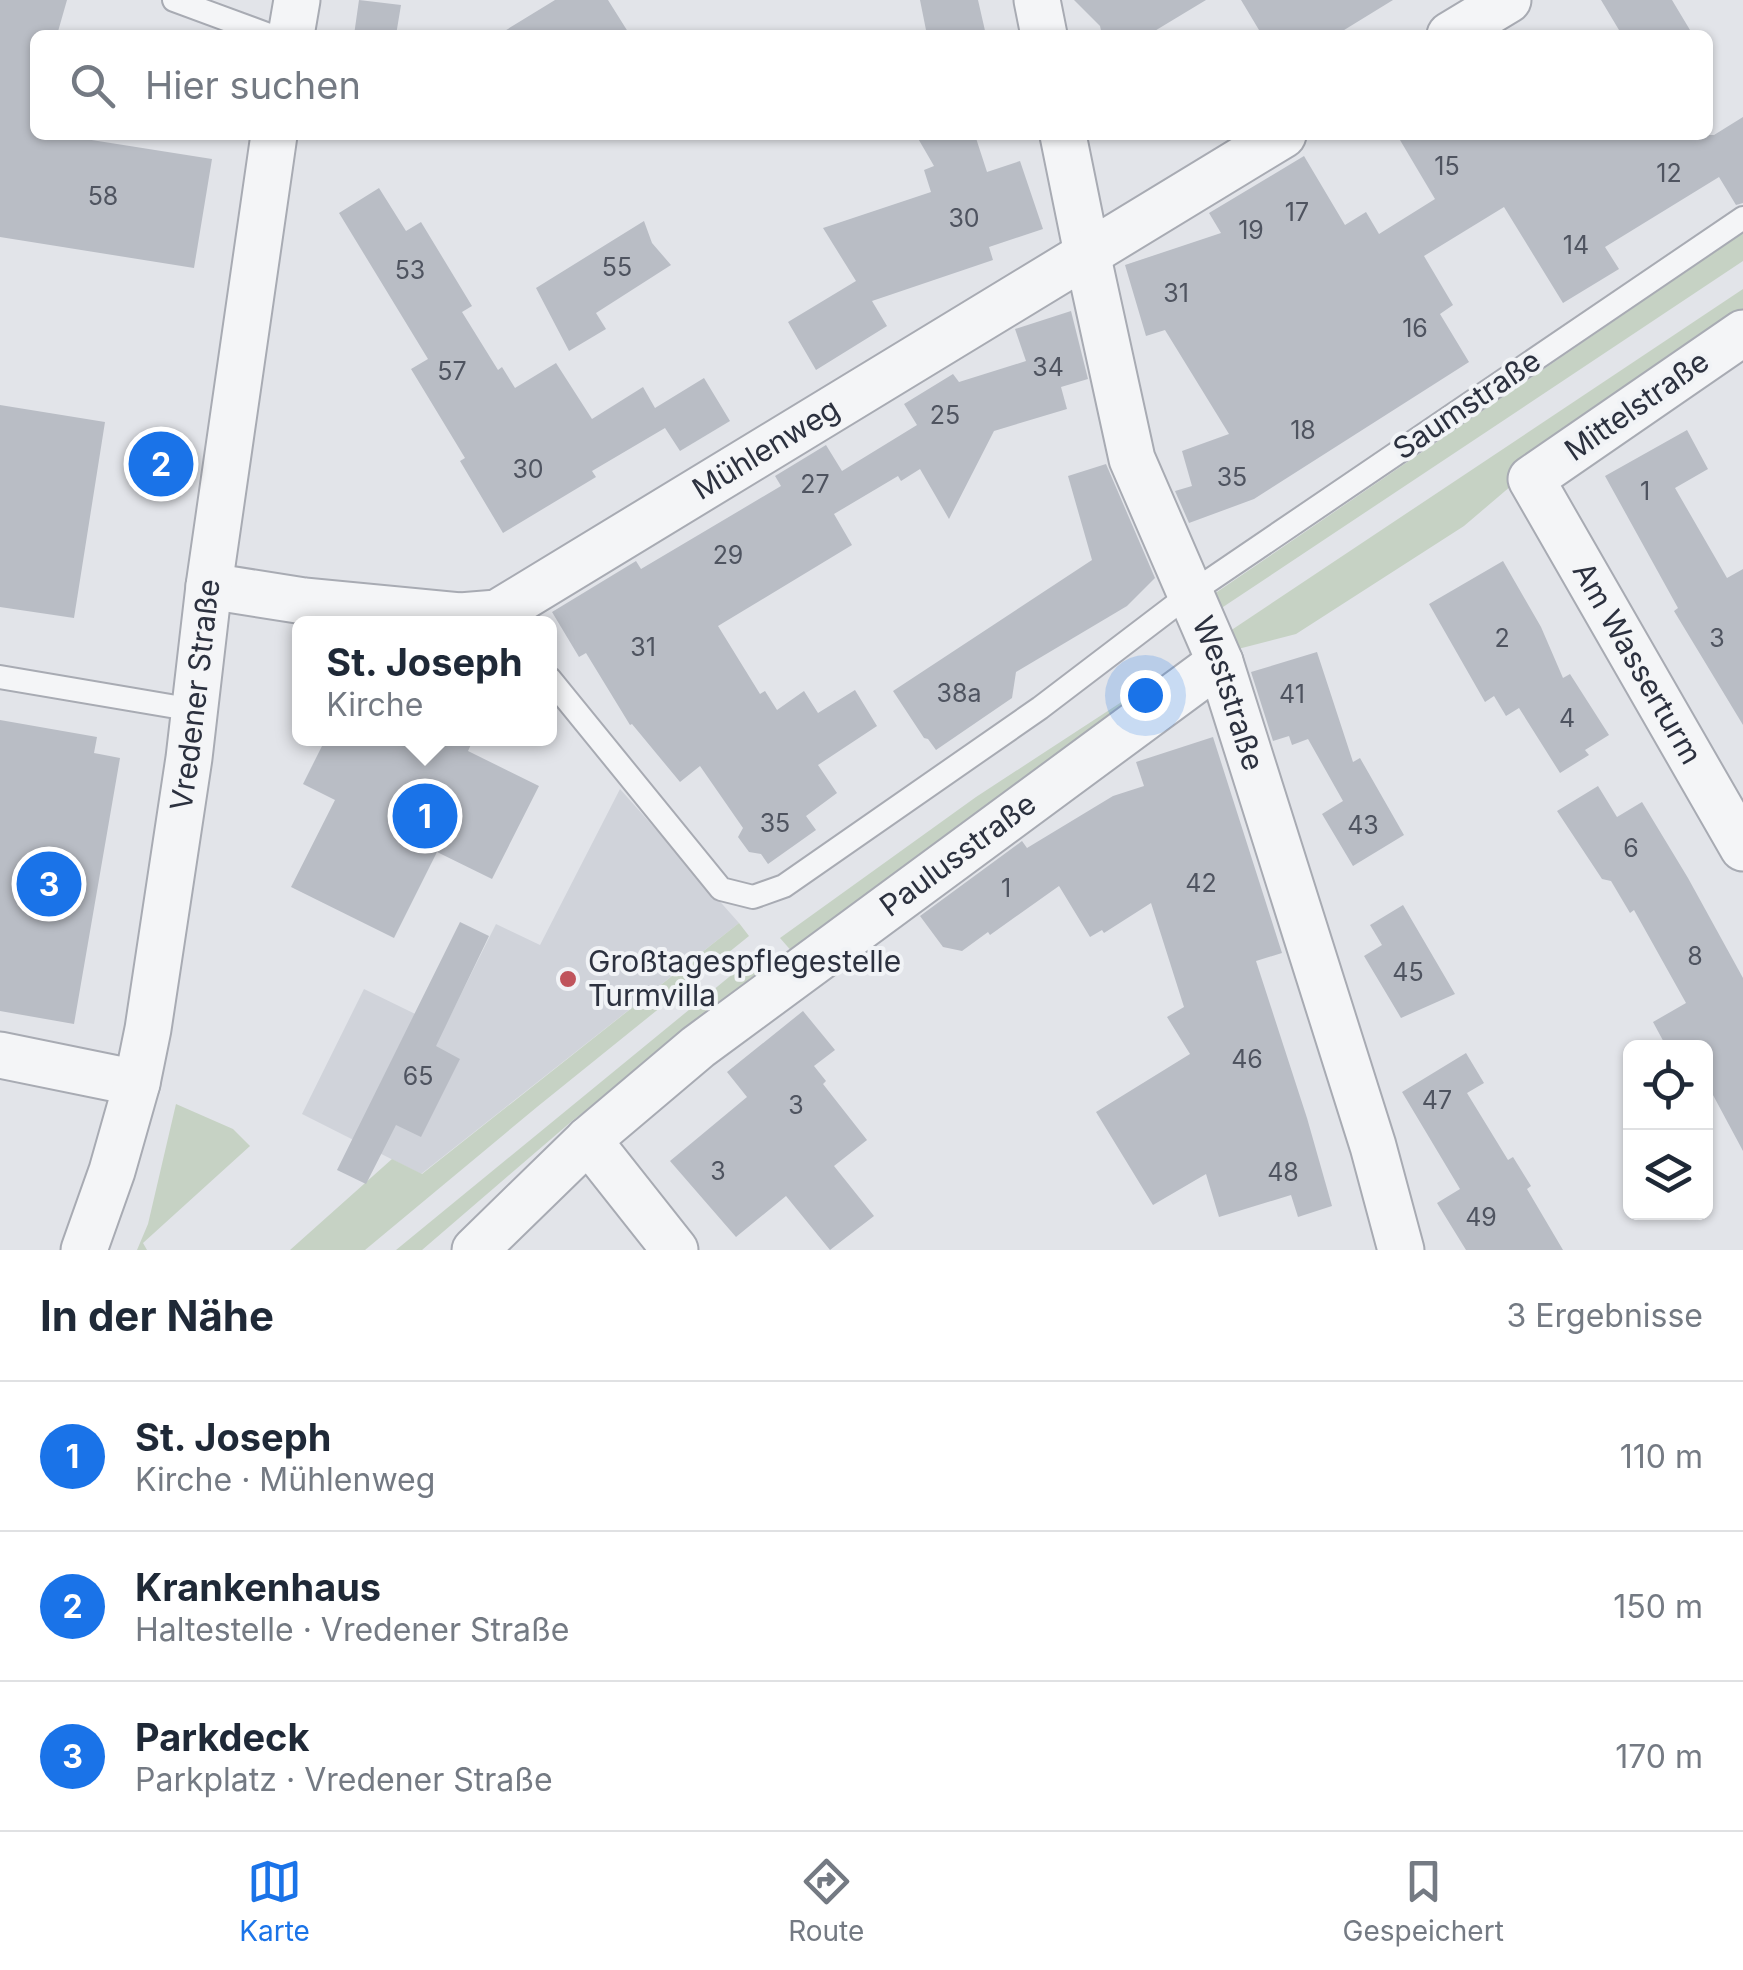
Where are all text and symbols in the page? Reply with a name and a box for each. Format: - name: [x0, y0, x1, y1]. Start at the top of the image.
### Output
- search box: [30, 30, 1713, 140]
- icon: search: [65, 58, 120, 113]
- text: Hier suchen: [145, 62, 361, 108]
- house number: 15: [1434, 151, 1460, 181]
- house number: 12: [1656, 158, 1682, 188]
- house number: 58: [88, 181, 118, 211]
- house number: 17: [1285, 197, 1309, 227]
- house number: 30: [948, 203, 980, 233]
- house number: 19: [1238, 215, 1264, 245]
- house number: 14: [1563, 230, 1589, 260]
- house number: 55: [602, 252, 632, 282]
- house number: 53: [395, 255, 425, 285]
- house number: 31: [1163, 278, 1189, 308]
- house number: 16: [1402, 313, 1428, 343]
- street label: Saumstraße: [1386, 342, 1547, 467]
- street label: Mittelstraße: [1557, 342, 1715, 468]
- house number: 34: [1032, 352, 1064, 382]
- house number: 57: [437, 356, 467, 386]
- street label: Mühlenweg: [686, 390, 845, 507]
- house number: 25: [930, 400, 960, 430]
- house number: 18: [1290, 415, 1316, 445]
- pin: 2: [128, 426, 194, 502]
- house number: 30: [512, 454, 544, 484]
- house number: 35: [1217, 462, 1247, 492]
- house number: 27: [800, 469, 830, 499]
- house number: 1: [1640, 476, 1650, 506]
- house number: 29: [713, 540, 743, 570]
- street label: Am Wasserturm: [1566, 555, 1710, 770]
- street label: Vredener Straße: [162, 577, 227, 813]
- street label: Weststraße: [1185, 610, 1272, 775]
- popup: [292, 616, 557, 746]
- house number: 2: [1494, 623, 1510, 653]
- house number: 3: [1709, 623, 1725, 653]
- house number: 31: [630, 632, 656, 662]
- text: St. Joseph: [326, 639, 523, 685]
- your location: [1120, 670, 1171, 721]
- house number: 38a: [937, 678, 981, 708]
- house number: 41: [1279, 679, 1305, 709]
- text: Kirche: [326, 685, 423, 724]
- house number: 4: [1559, 703, 1575, 733]
- pin: 1: [392, 778, 458, 854]
- street label: Paulusstraße: [873, 785, 1042, 924]
- house number: 35: [760, 808, 790, 838]
- house number: 43: [1347, 810, 1379, 840]
- house number: 6: [1623, 833, 1639, 863]
- pin: 3: [17, 846, 82, 922]
- house number: 42: [1185, 868, 1217, 898]
- house number: 1: [1001, 873, 1011, 903]
- house number: 8: [1687, 941, 1703, 971]
- place label: Großtagespflegestelle Turmvilla: [588, 943, 901, 1013]
- house number: 45: [1392, 957, 1424, 987]
- marker: Großtagespflegestelle Turmvilla: [557, 968, 579, 990]
- map controls: [1623, 1040, 1713, 1220]
- button: locate: [1623, 1040, 1713, 1130]
- house number: 46: [1231, 1044, 1263, 1074]
- house number: 65: [403, 1061, 433, 1091]
- house number: 47: [1422, 1085, 1452, 1115]
- house number: 3: [788, 1090, 804, 1120]
- button: layers: [1623, 1130, 1713, 1220]
- house number: 3: [710, 1156, 726, 1186]
- house number: 48: [1267, 1157, 1299, 1187]
- house number: 49: [1465, 1202, 1497, 1232]
- text: In der Nähe: [40, 1290, 274, 1341]
- text: 3 Ergebnisse: [1507, 1296, 1703, 1335]
- text: St. Joseph: [135, 1414, 331, 1460]
- text: 1: [66, 1437, 79, 1476]
- text: 110 m: [1620, 1437, 1703, 1476]
- text: Kirche · Mühlenweg: [135, 1460, 435, 1499]
- text: Krankenhaus: [135, 1564, 381, 1610]
- text: 2: [62, 1587, 83, 1626]
- text: 150 m: [1613, 1587, 1703, 1626]
- text: Haltestelle · Vredener Straße: [135, 1610, 569, 1649]
- text: Parkdeck: [135, 1714, 309, 1760]
- text: 3: [62, 1737, 83, 1776]
- text: 170 m: [1615, 1737, 1703, 1776]
- text: Parkplatz · Vredener Straße: [135, 1760, 553, 1799]
- tab: Karte: [239, 1854, 310, 1948]
- tab: Route: [788, 1854, 864, 1948]
- tab: Gespeichert: [1343, 1854, 1504, 1948]

